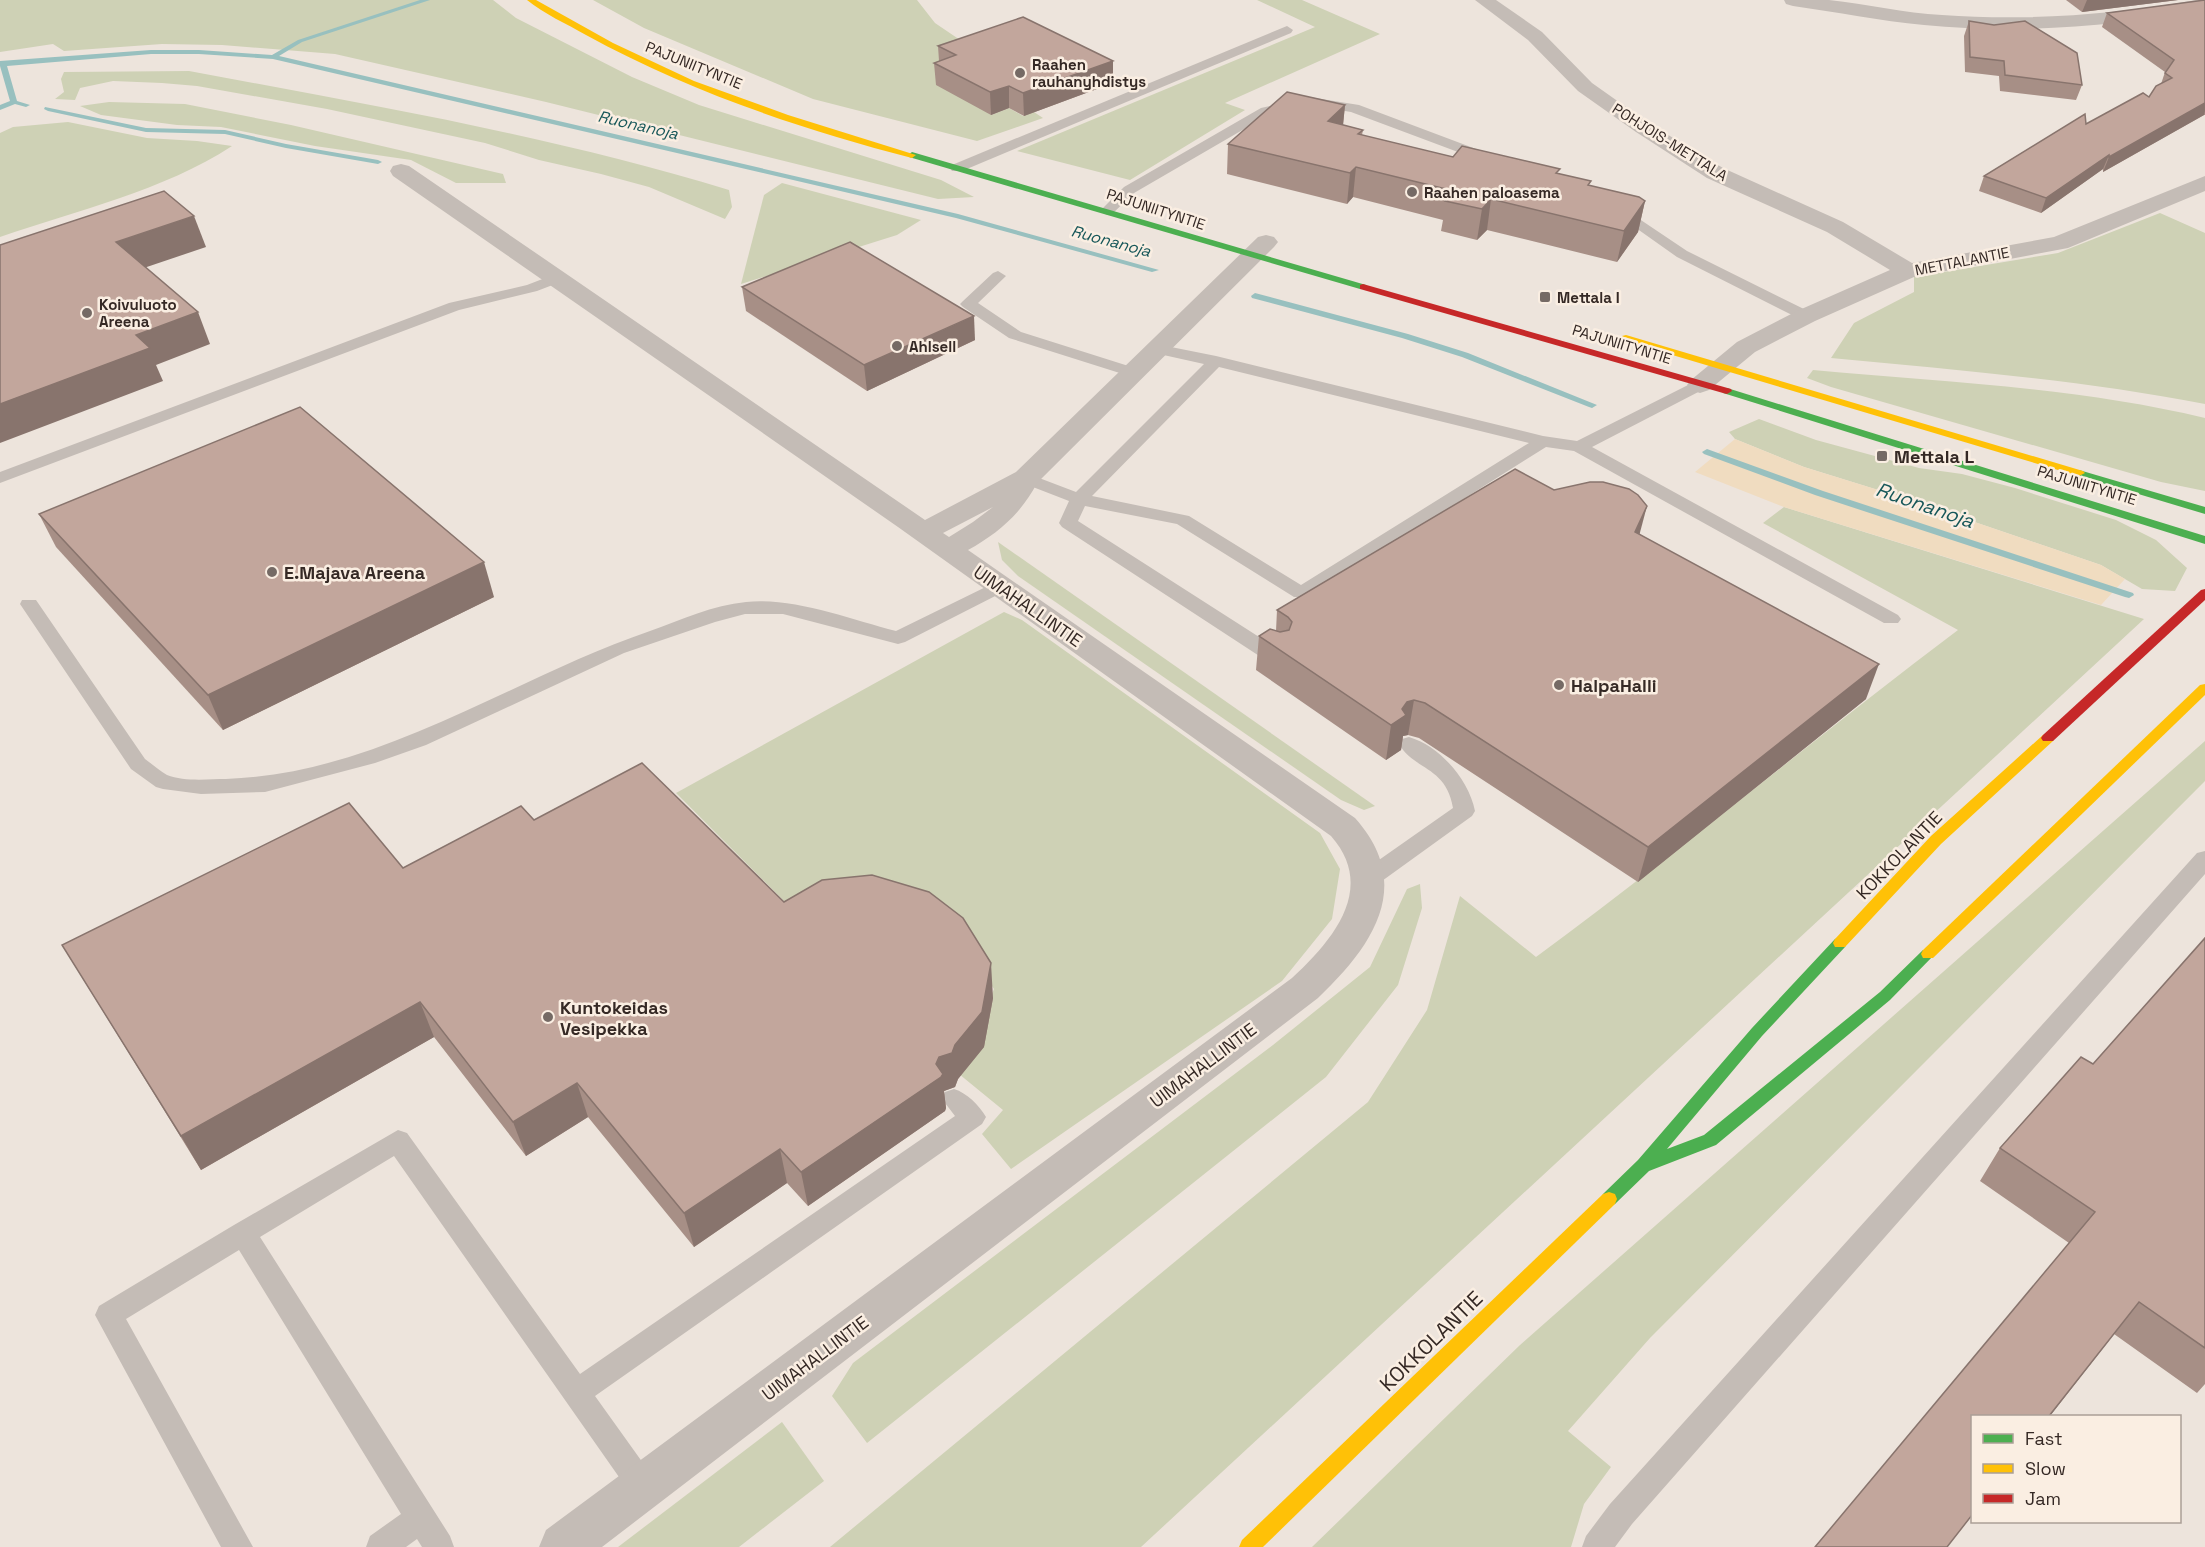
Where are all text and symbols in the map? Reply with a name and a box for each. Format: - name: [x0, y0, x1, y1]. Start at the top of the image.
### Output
- street label: PAJUNIITYNTIE: [643, 37, 745, 93]
- place label: Raahen rauhanyhdistys: [1032, 55, 1146, 91]
- marker: Raahen rauhanyhdistys: [1013, 66, 1027, 80]
- street label: POHJOIS-METTALA: [1609, 99, 1732, 185]
- water label: Ruonanoja: [596, 106, 681, 145]
- place label: Raahen paloasema: [1424, 183, 1560, 202]
- street label: PAJUNIITYNTIE: [1104, 184, 1208, 234]
- marker: Raahen paloasema: [1405, 185, 1419, 199]
- water label: Ruonanoja: [1069, 220, 1154, 262]
- street label: METTALANTIE: [1913, 243, 2011, 279]
- place label: Mettala I: [1557, 288, 1620, 307]
- marker: Mettala I: [1538, 290, 1552, 304]
- place label: Koivuluoto Areena: [99, 295, 177, 331]
- marker: Koivuluoto Areena: [80, 306, 94, 320]
- street label: PAJUNIITYNTIE: [1570, 320, 1674, 368]
- place label: Ahlsell: [909, 337, 956, 356]
- marker: Ahlsell: [890, 339, 904, 353]
- place label: Mettala L: [1894, 445, 1975, 468]
- marker: Mettala L: [1875, 449, 1889, 463]
- street label: PAJUNIITYNTIE: [2035, 461, 2139, 509]
- water label: Ruonanoja: [1873, 476, 1978, 534]
- street label: UIMAHALLINTIE: [969, 560, 1087, 652]
- place label: E.Majava Areena: [284, 561, 426, 584]
- marker: E.Majava Areena: [265, 565, 279, 579]
- place label: HalpaHalli: [1571, 674, 1656, 697]
- marker: HalpaHalli: [1552, 678, 1566, 692]
- street label: KOKKOLANTIE: [1851, 806, 1947, 904]
- place label: Kuntokeidas Vesipekka: [560, 996, 668, 1040]
- marker: Kuntokeidas Vesipekka: [541, 1010, 555, 1024]
- street label: UIMAHALLINTIE: [1145, 1017, 1261, 1113]
- street label: KOKKOLANTIE: [1374, 1285, 1488, 1397]
- street label: UIMAHALLINTIE: [757, 1310, 873, 1406]
- legend: [1971, 1415, 2181, 1523]
- text: Fast: [2025, 1427, 2062, 1450]
- text: Slow: [2025, 1457, 2066, 1480]
- text: Jam: [2025, 1487, 2061, 1510]

